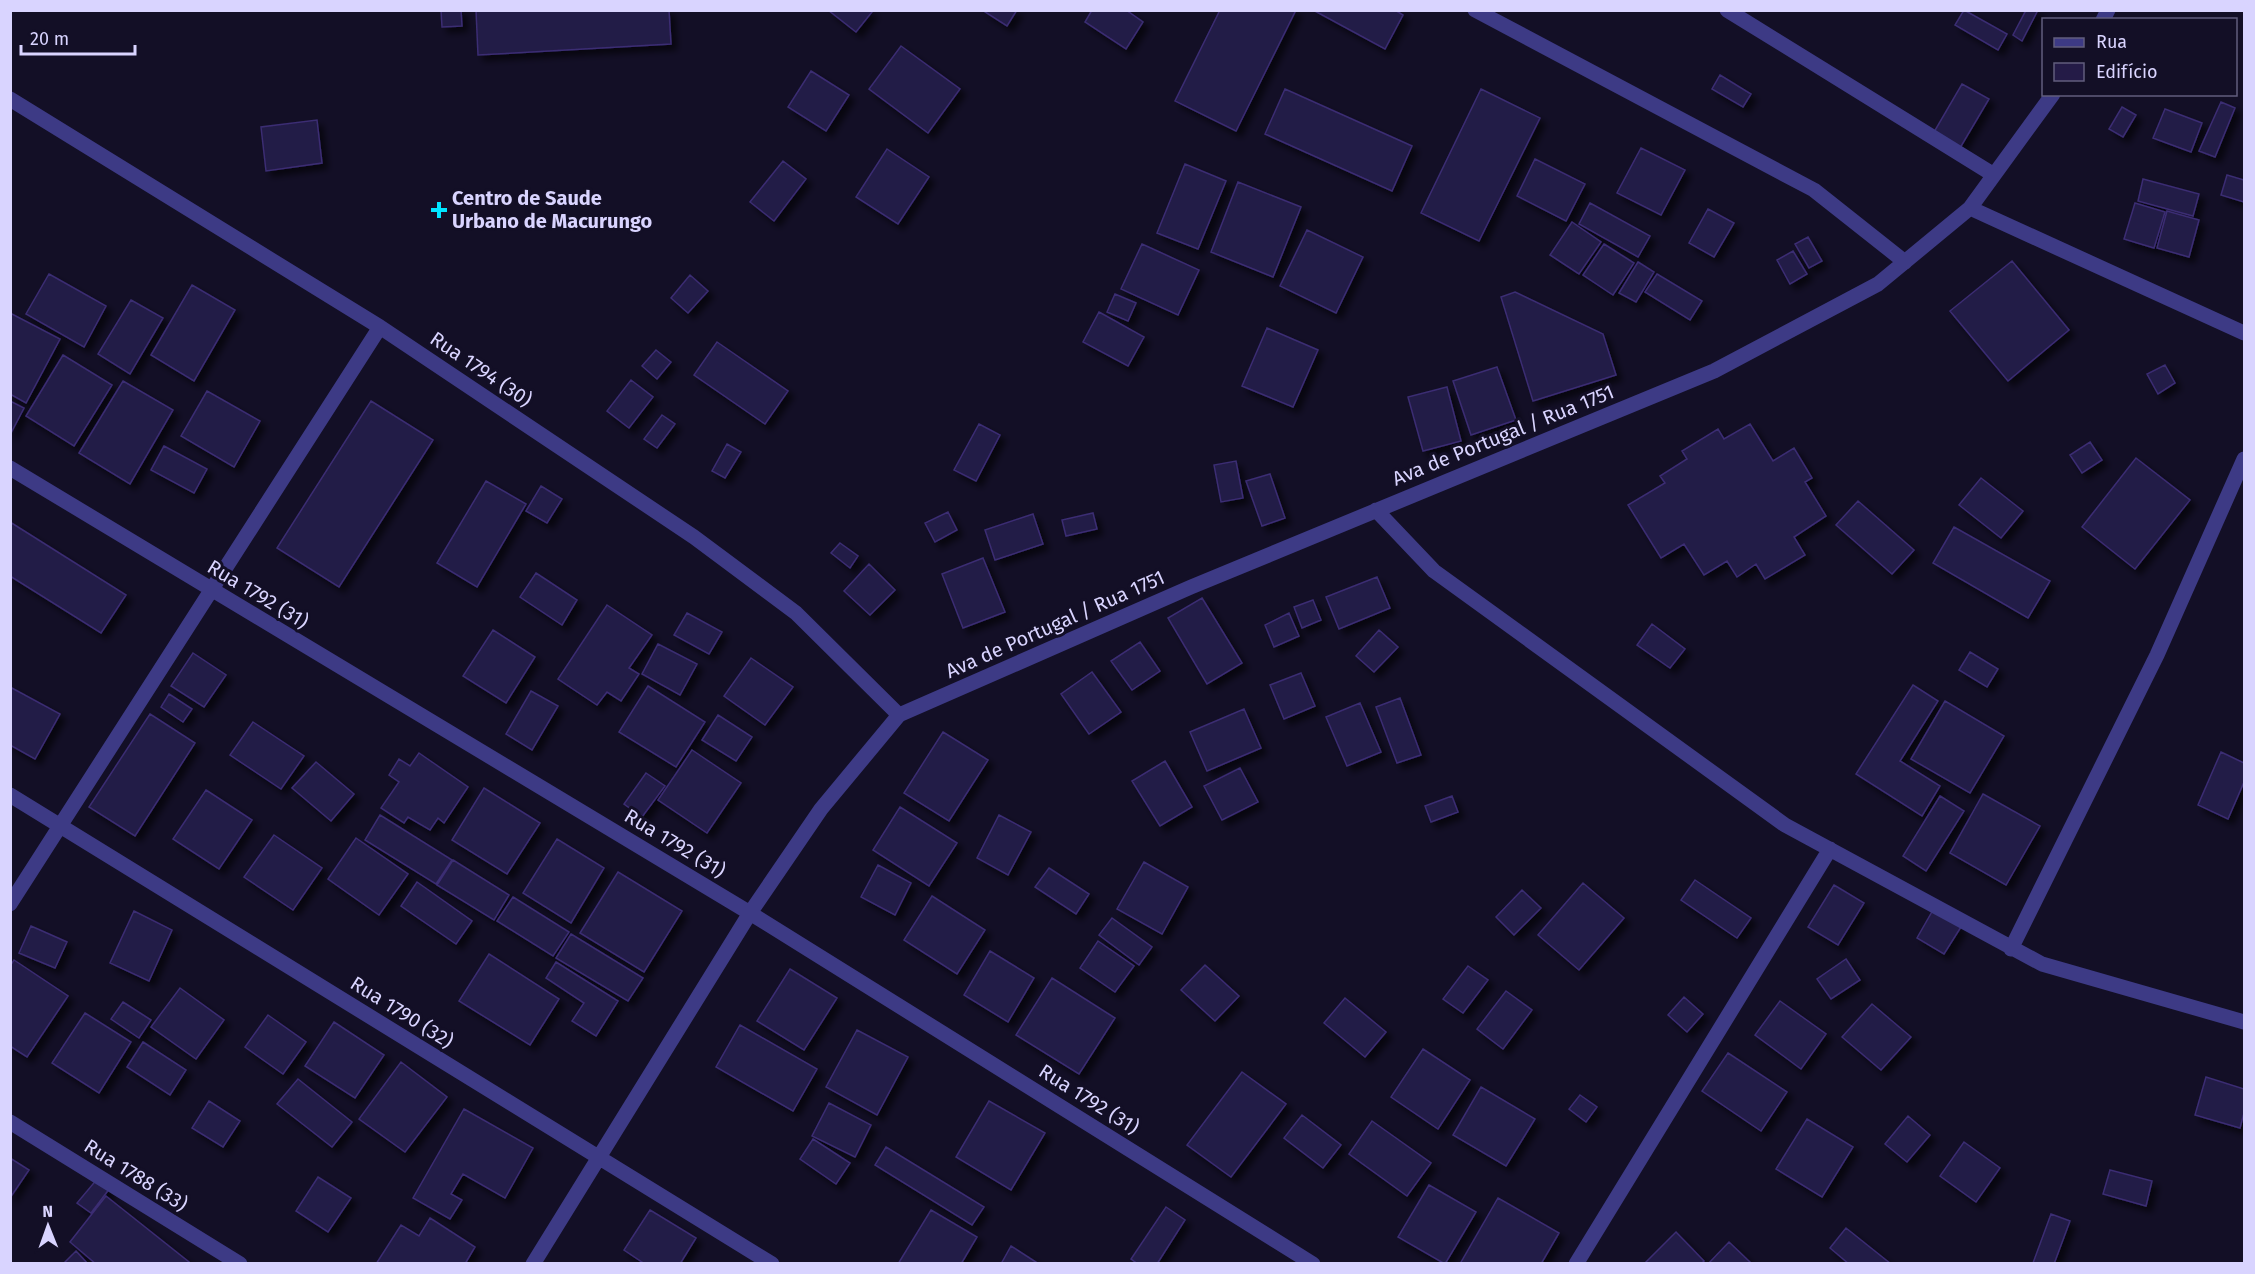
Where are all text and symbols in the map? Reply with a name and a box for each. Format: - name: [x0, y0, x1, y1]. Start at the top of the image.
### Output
- scale bar: [21, 18, 135, 56]
- legend: [2042, 18, 2237, 96]
- text: 20 m: [30, 28, 69, 50]
- text: Rua: [2096, 31, 2127, 53]
- text: Edifício: [2096, 61, 2158, 83]
- place label: Centro de Saude Urbano de Macurungo: [452, 186, 653, 233]
- marker: Centro de Saude Urbano de Macurungo: [430, 201, 448, 219]
- street label: Rua 1794 (30): [426, 326, 536, 412]
- street label: Ava de Portugal / Rua 1751: [1389, 379, 1617, 491]
- street label: Rua 1792 (31): [203, 554, 313, 634]
- street label: Ava de Portugal / Rua 1751: [942, 565, 1168, 683]
- street label: Rua 1792 (31): [620, 803, 730, 883]
- street label: Rua 1790 (32): [346, 971, 458, 1053]
- street label: Rua 1792 (31): [1035, 1059, 1143, 1139]
- street label: Rua 1788 (33): [80, 1134, 192, 1216]
- north arrow: [18, 1196, 78, 1256]
- text: N: [42, 1202, 53, 1221]

